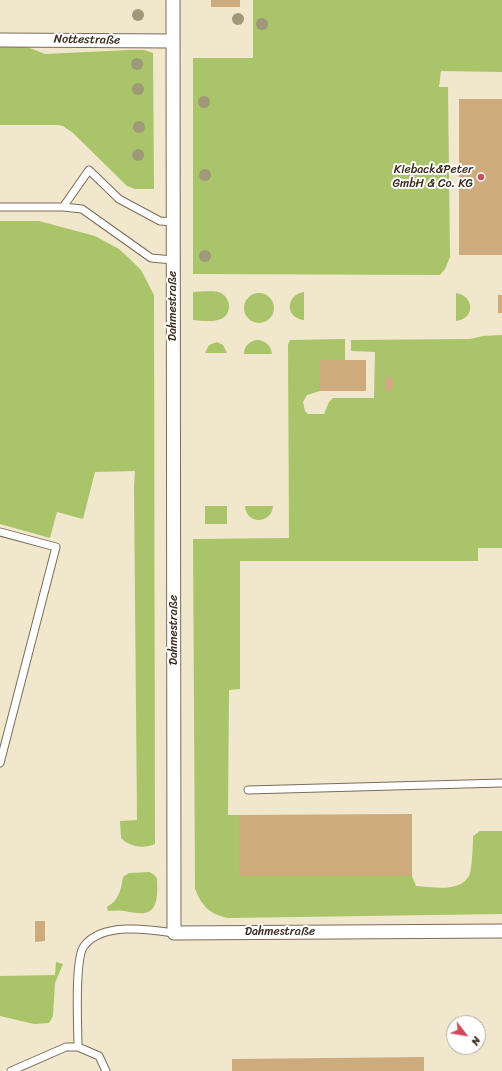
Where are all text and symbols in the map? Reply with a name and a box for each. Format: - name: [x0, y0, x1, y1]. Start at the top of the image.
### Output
- street label: Nottestraße: [54, 32, 120, 48]
- place label: Kieback&Peter GmbH & Co. KG: [392, 163, 473, 191]
- marker: Kieback&Peter GmbH & Co. KG: [476, 172, 486, 182]
- street label: Dahmestraße: [166, 271, 180, 341]
- street label: Dahmestraße: [167, 595, 181, 665]
- street label: Dahmestraße: [245, 925, 315, 939]
- north arrow: [446, 1015, 486, 1055]
- text: N: [466, 1033, 486, 1049]

